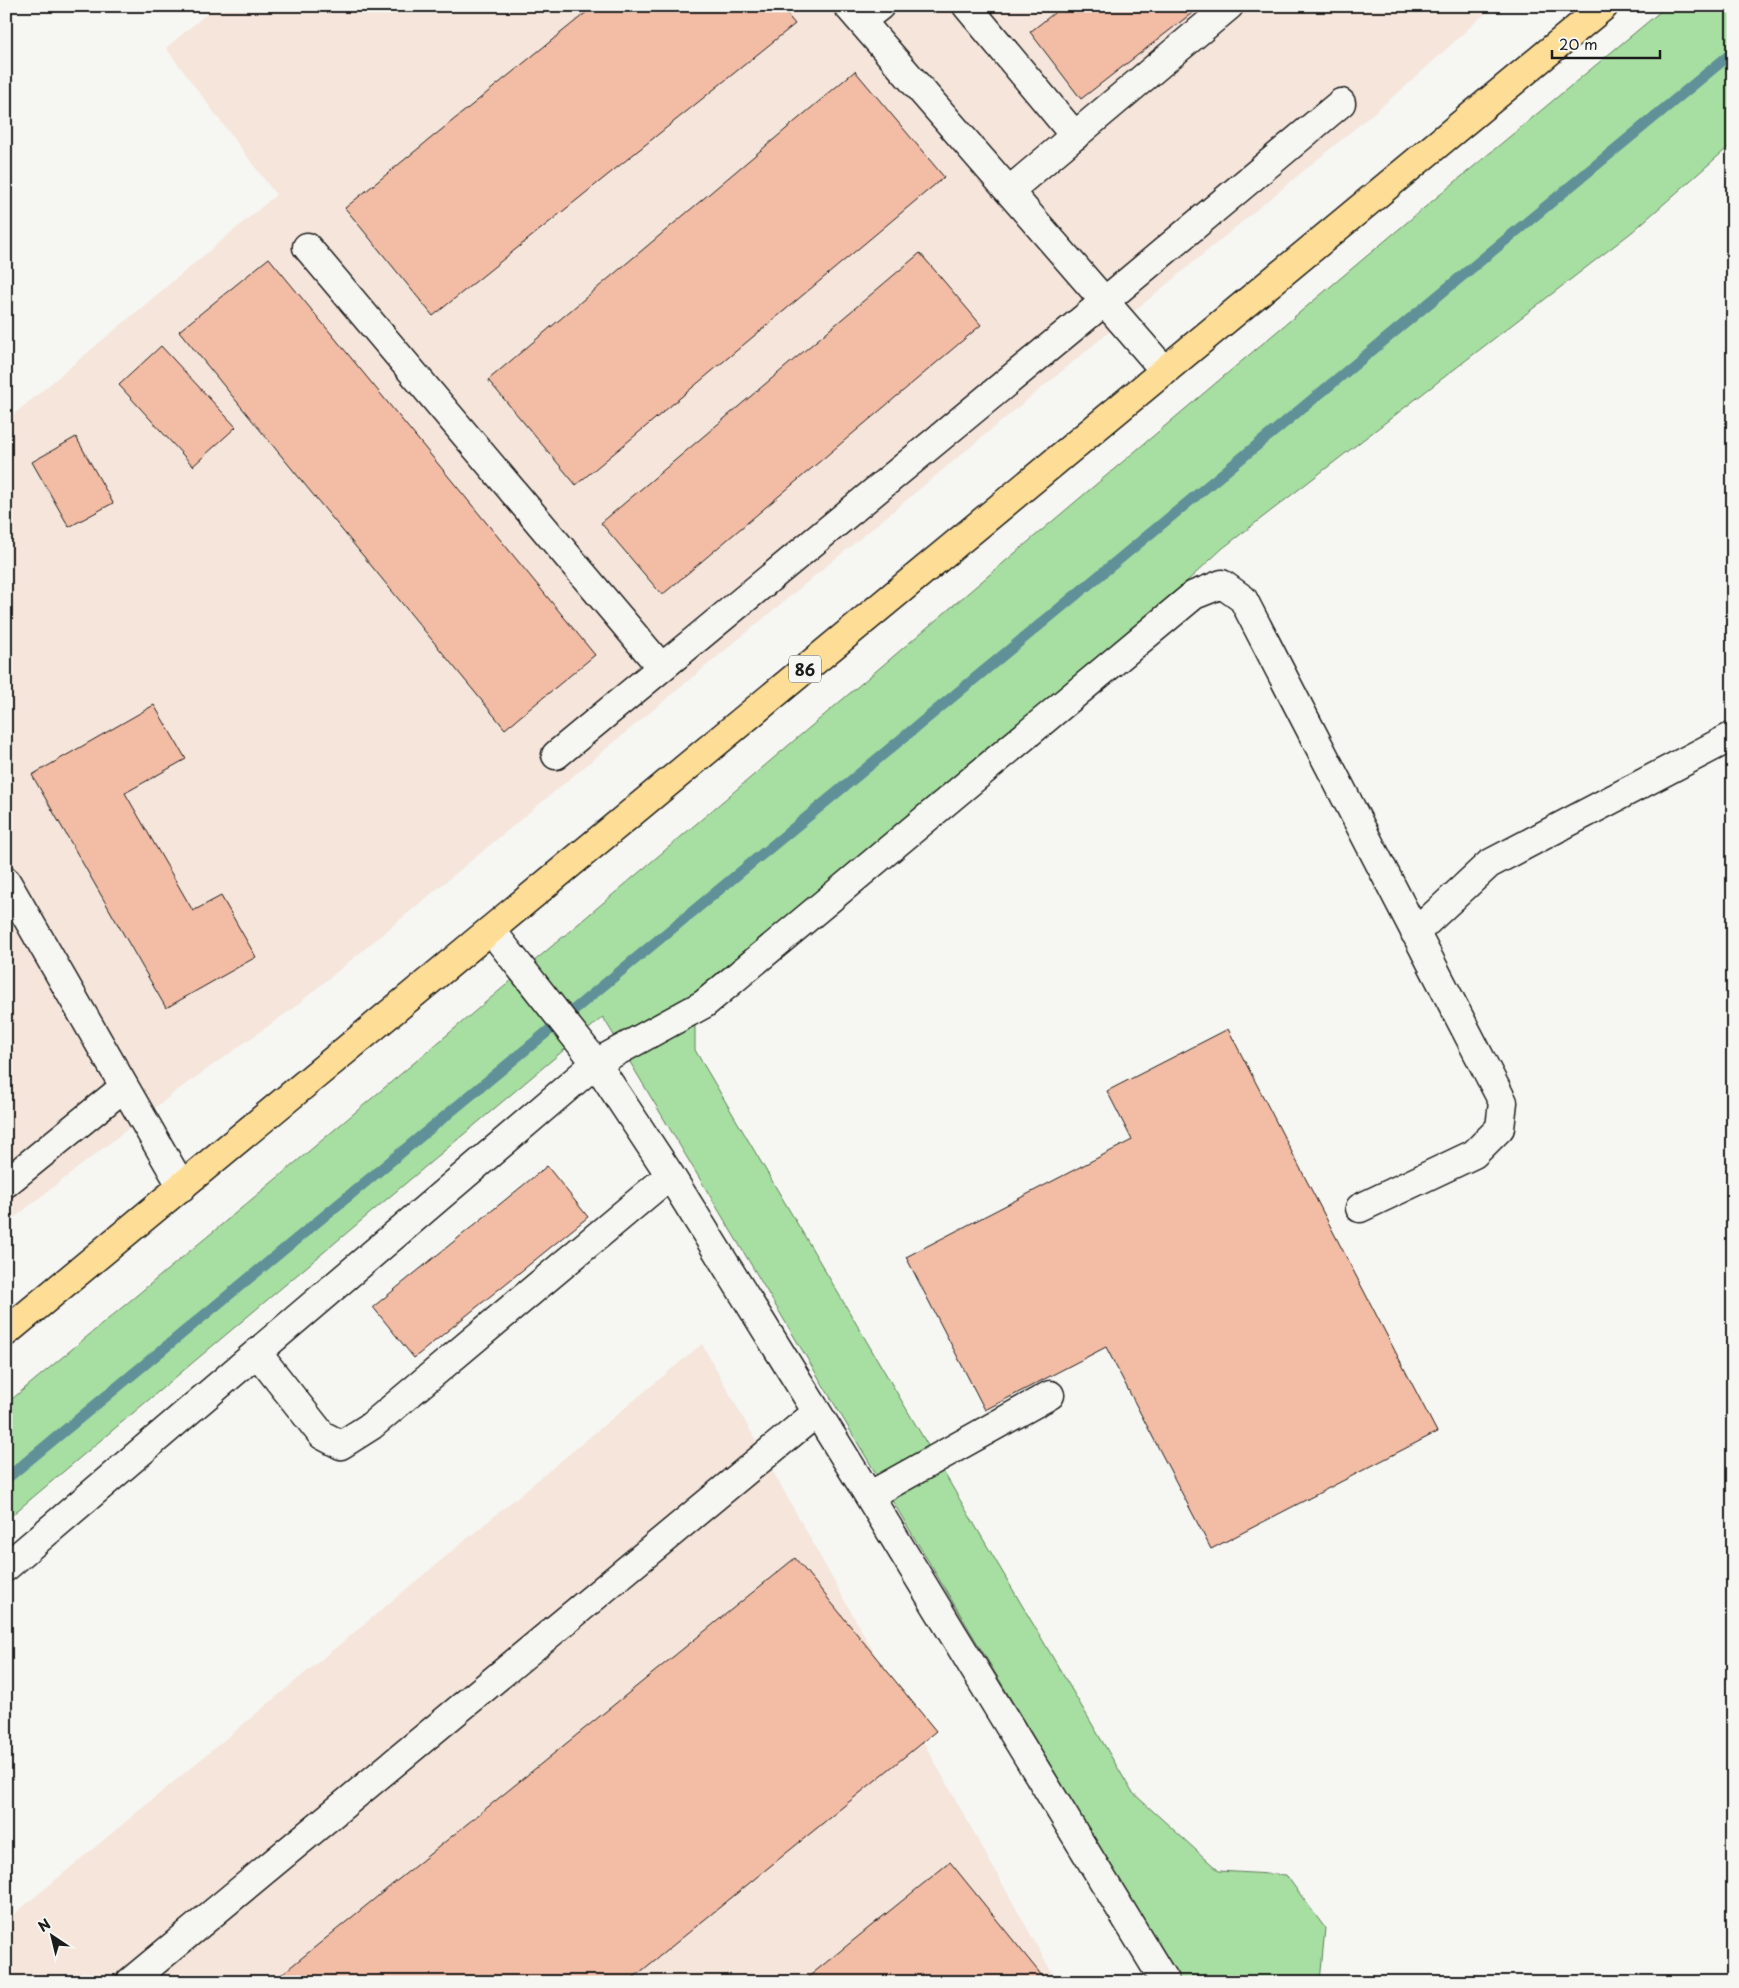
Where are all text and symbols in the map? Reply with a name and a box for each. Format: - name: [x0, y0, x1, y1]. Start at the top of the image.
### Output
- scale bar: [1552, 28, 1659, 60]
- text: 20 m: [1559, 32, 1598, 55]
- road number: 86: [789, 656, 821, 682]
- north arrow: [28, 1910, 78, 1960]
- text: N: [34, 1913, 55, 1937]

